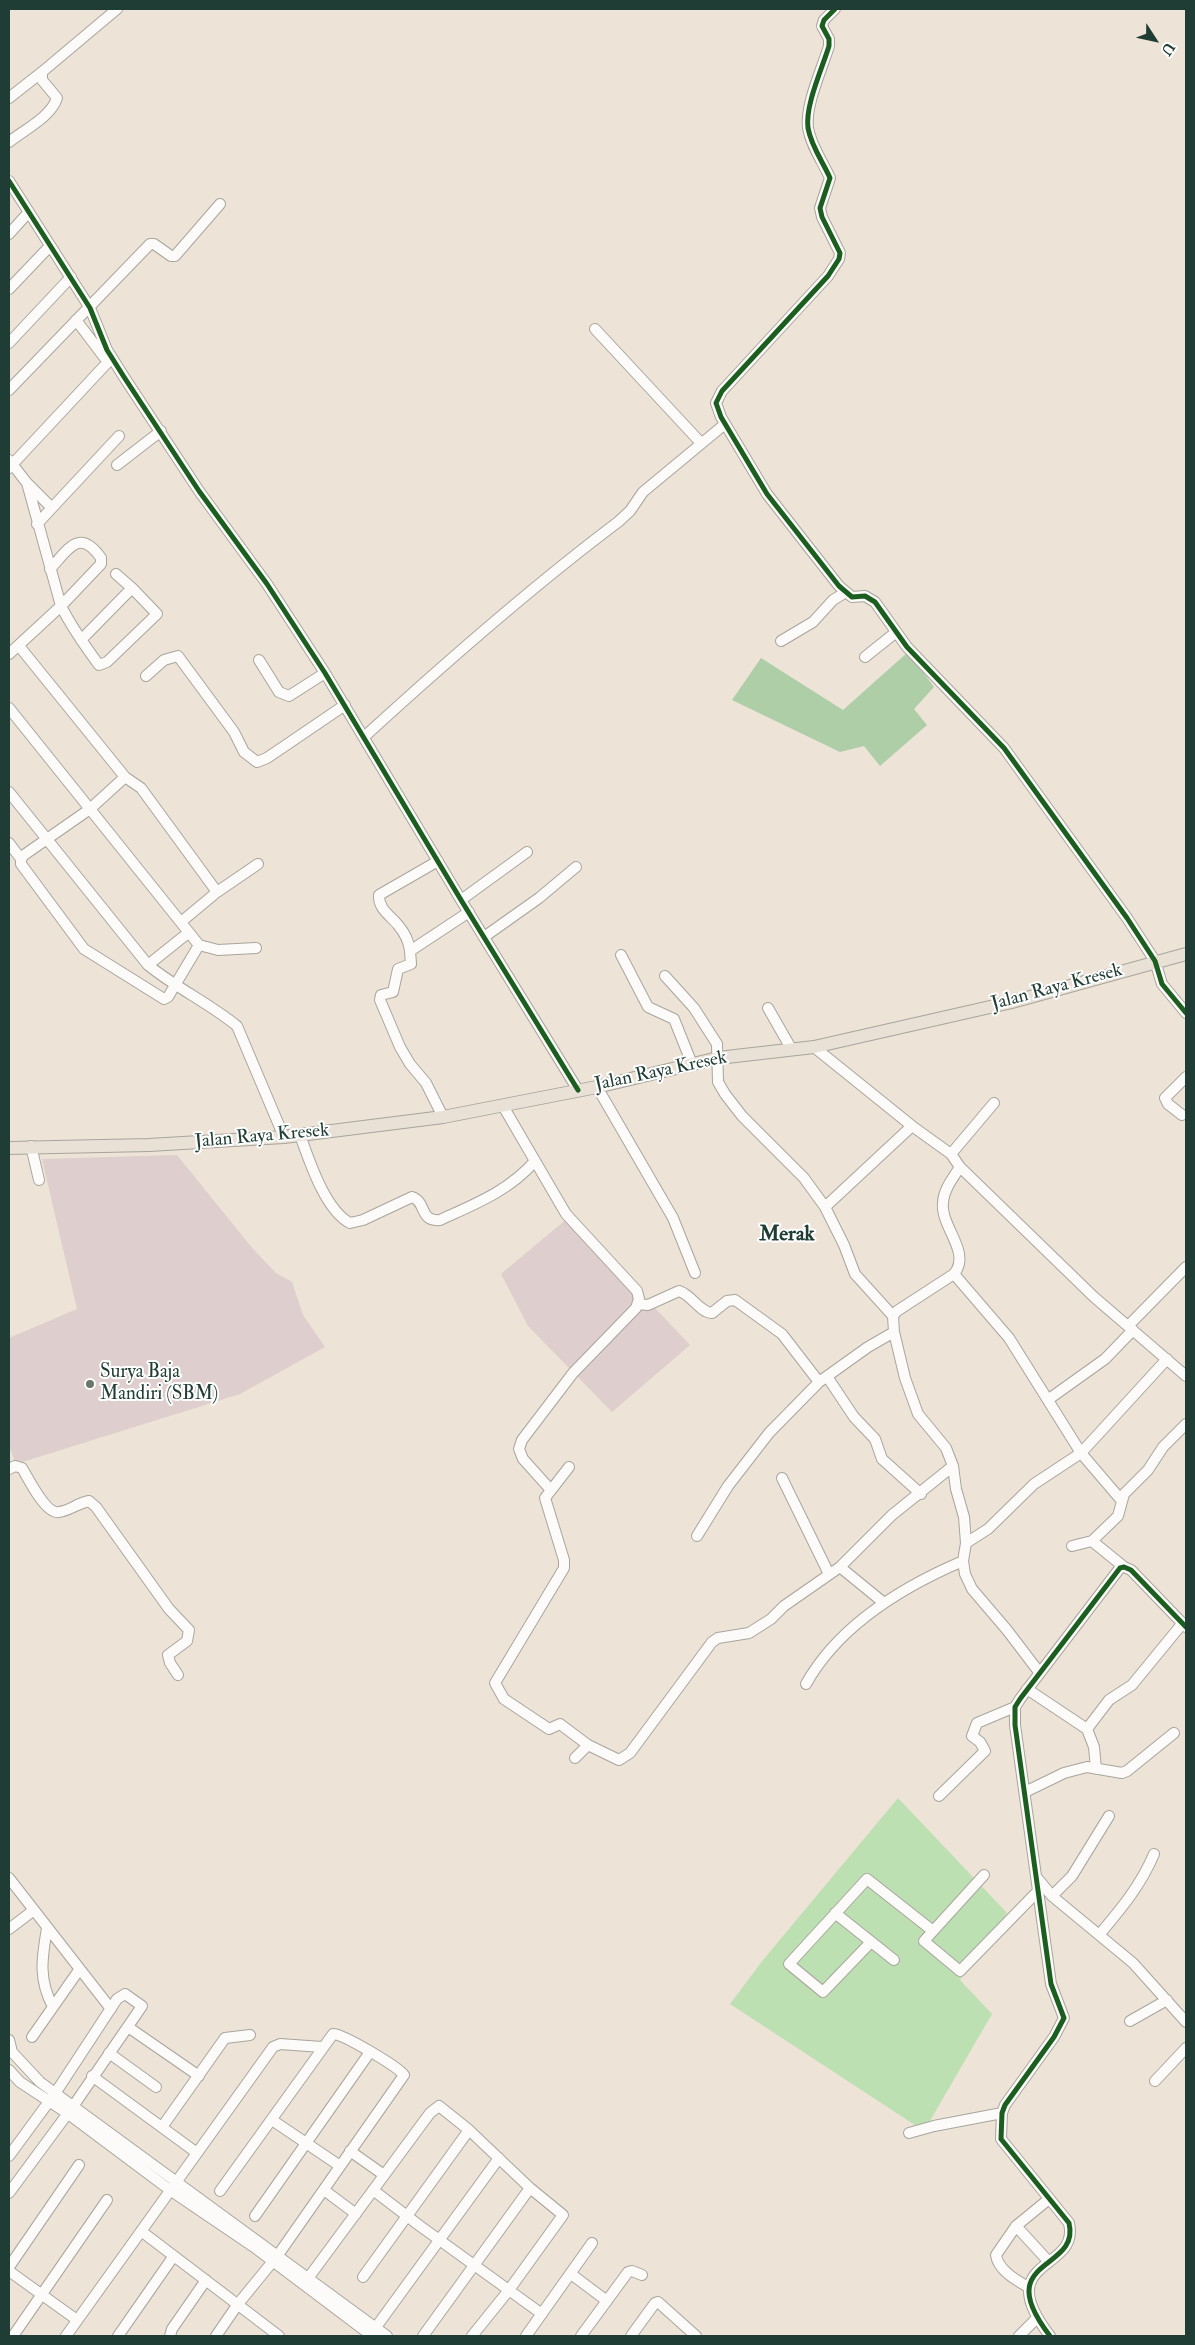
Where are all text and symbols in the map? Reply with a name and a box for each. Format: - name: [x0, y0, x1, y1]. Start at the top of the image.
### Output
- north arrow: [1130, 15, 1180, 65]
- text: U: [1157, 39, 1178, 59]
- street label: Jalan Raya Kresek: [989, 960, 1125, 1016]
- street label: Jalan Raya Kresek: [593, 1047, 729, 1097]
- street label: Jalan Raya Kresek: [194, 1120, 330, 1154]
- district label: Merak: [759, 1222, 815, 1248]
- place label: Surya Baja Mandiri (SBM): [100, 1362, 218, 1406]
- marker: Surya Baja Mandiri (SBM): [84, 1378, 96, 1390]

